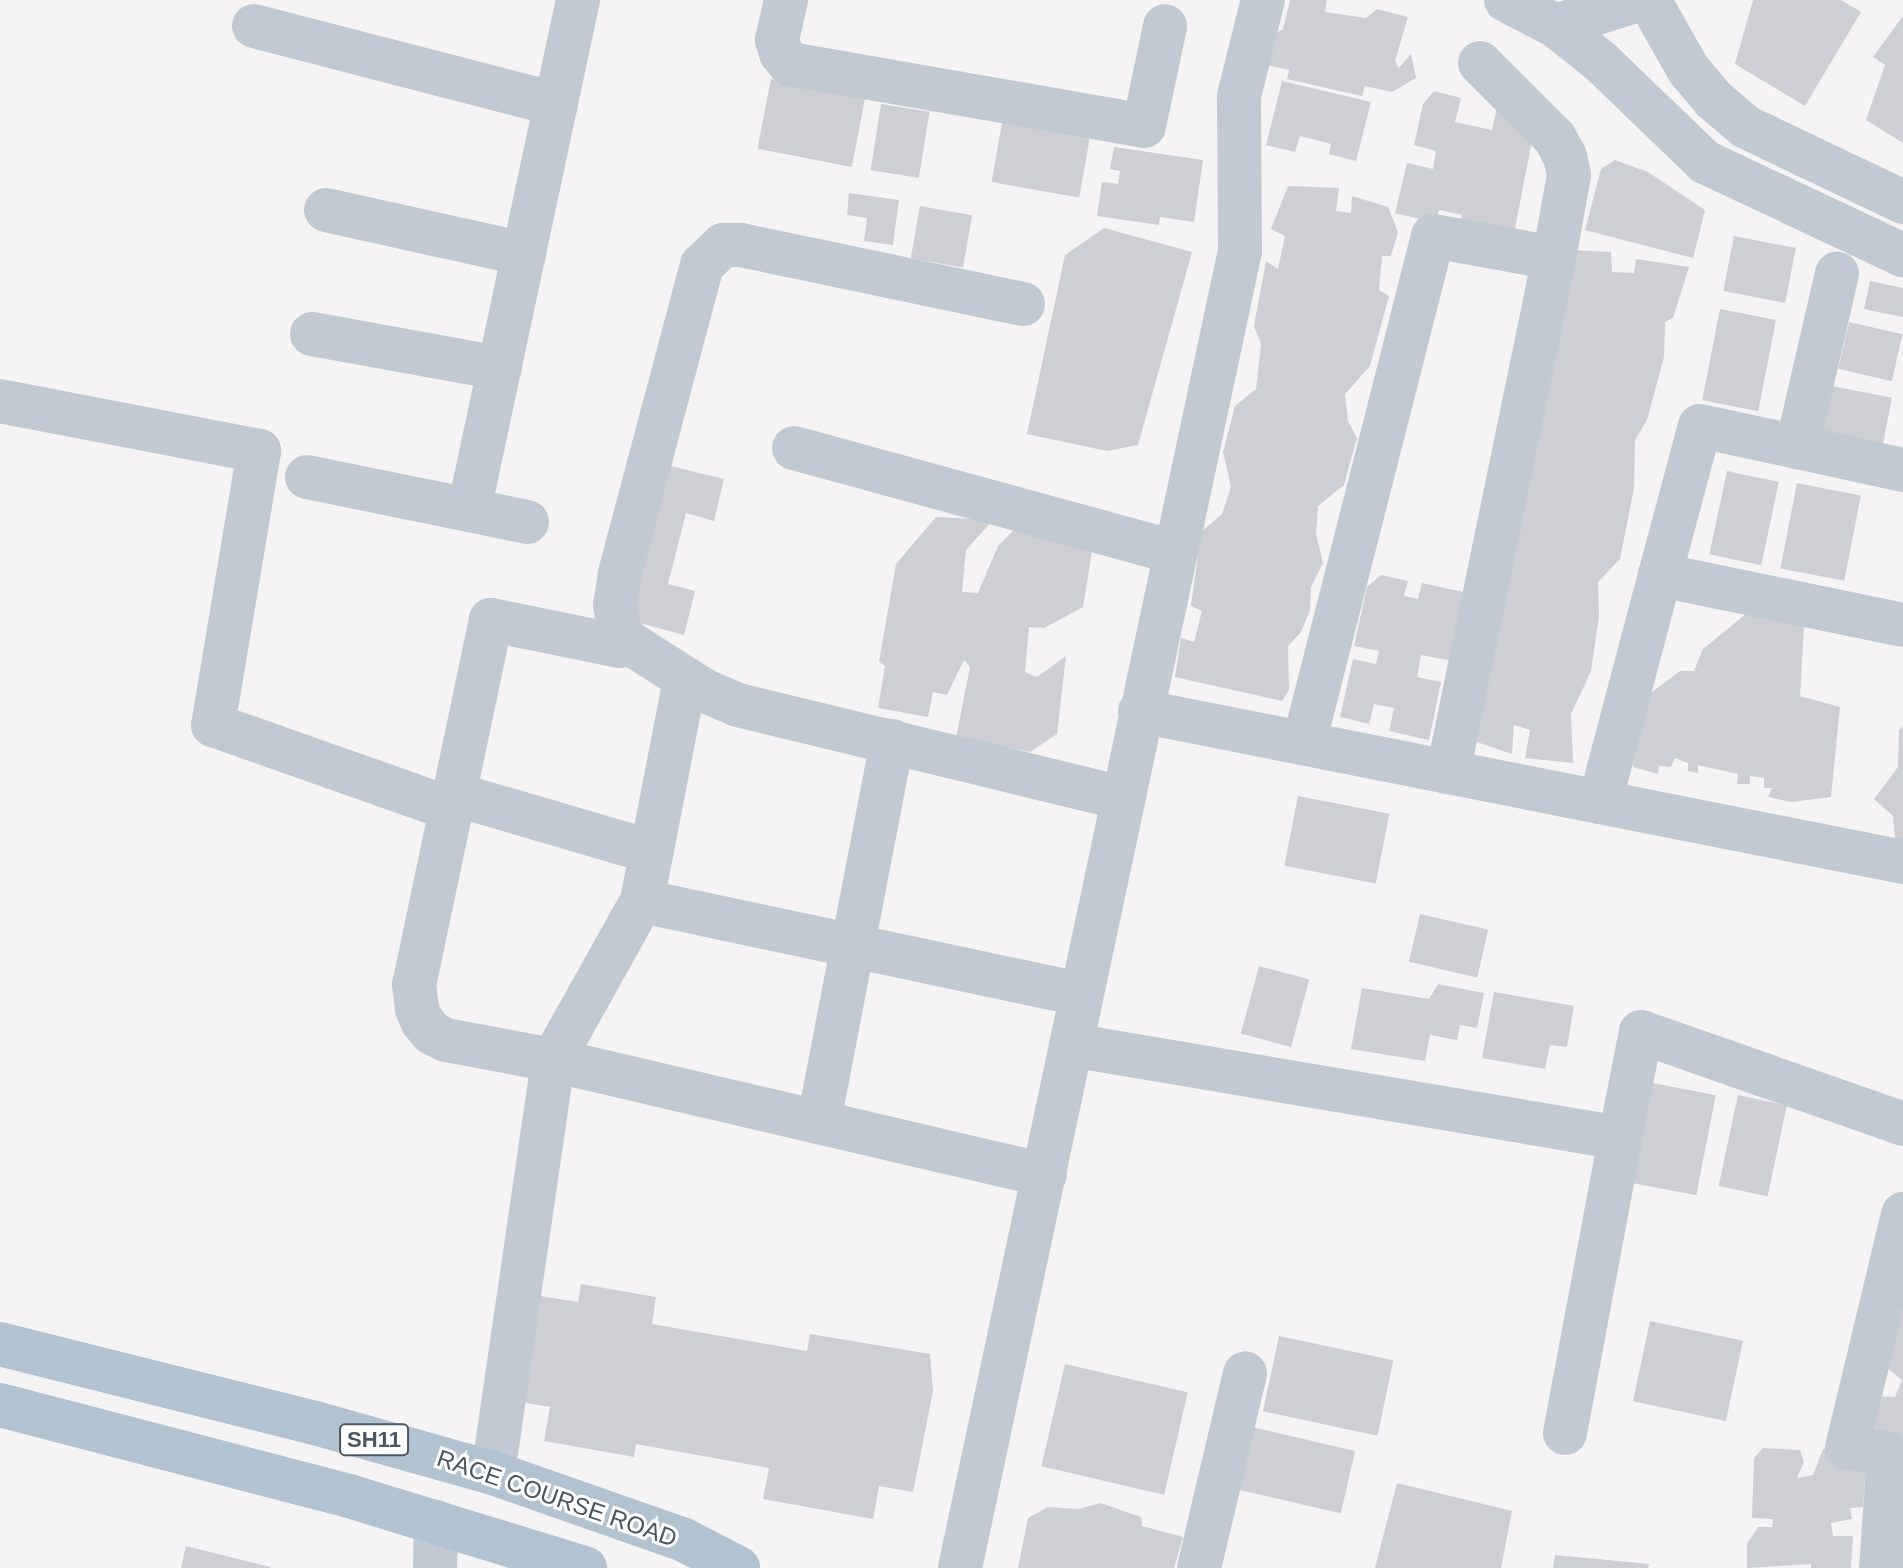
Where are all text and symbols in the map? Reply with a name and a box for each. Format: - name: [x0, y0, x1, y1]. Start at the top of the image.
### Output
- road number: SH11: [338, 1422, 410, 1458]
- street label: RACE COURSE ROAD: [433, 1443, 681, 1553]

